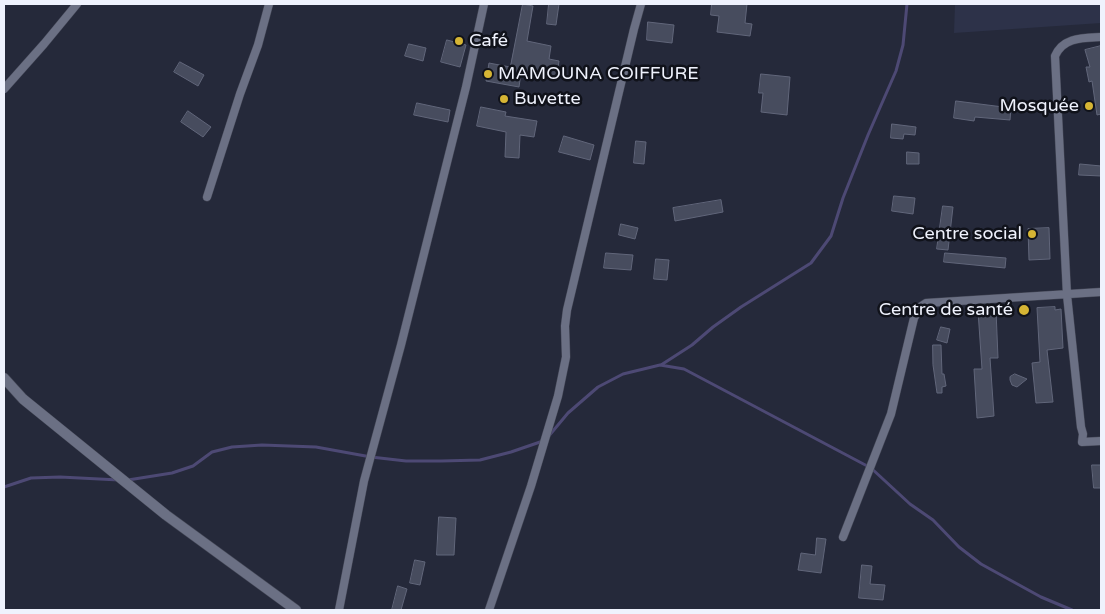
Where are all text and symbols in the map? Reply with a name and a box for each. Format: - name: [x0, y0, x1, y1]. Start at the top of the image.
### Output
- place label: Café: [469, 30, 508, 52]
- marker: Café: [453, 35, 465, 47]
- place label: MAMOUNA COIFFURE: [498, 63, 699, 85]
- marker: MAMOUNA COIFFURE: [482, 68, 494, 80]
- place label: Buvette: [514, 88, 581, 110]
- marker: Buvette: [498, 93, 510, 105]
- place label: Mosquée: [1000, 95, 1079, 117]
- marker: Mosquée: [1083, 100, 1095, 112]
- place label: Centre social: [912, 223, 1022, 245]
- marker: Centre social: [1026, 228, 1038, 240]
- place label: Centre de santé: [879, 299, 1013, 321]
- marker: Centre de santé: [1017, 303, 1031, 317]

